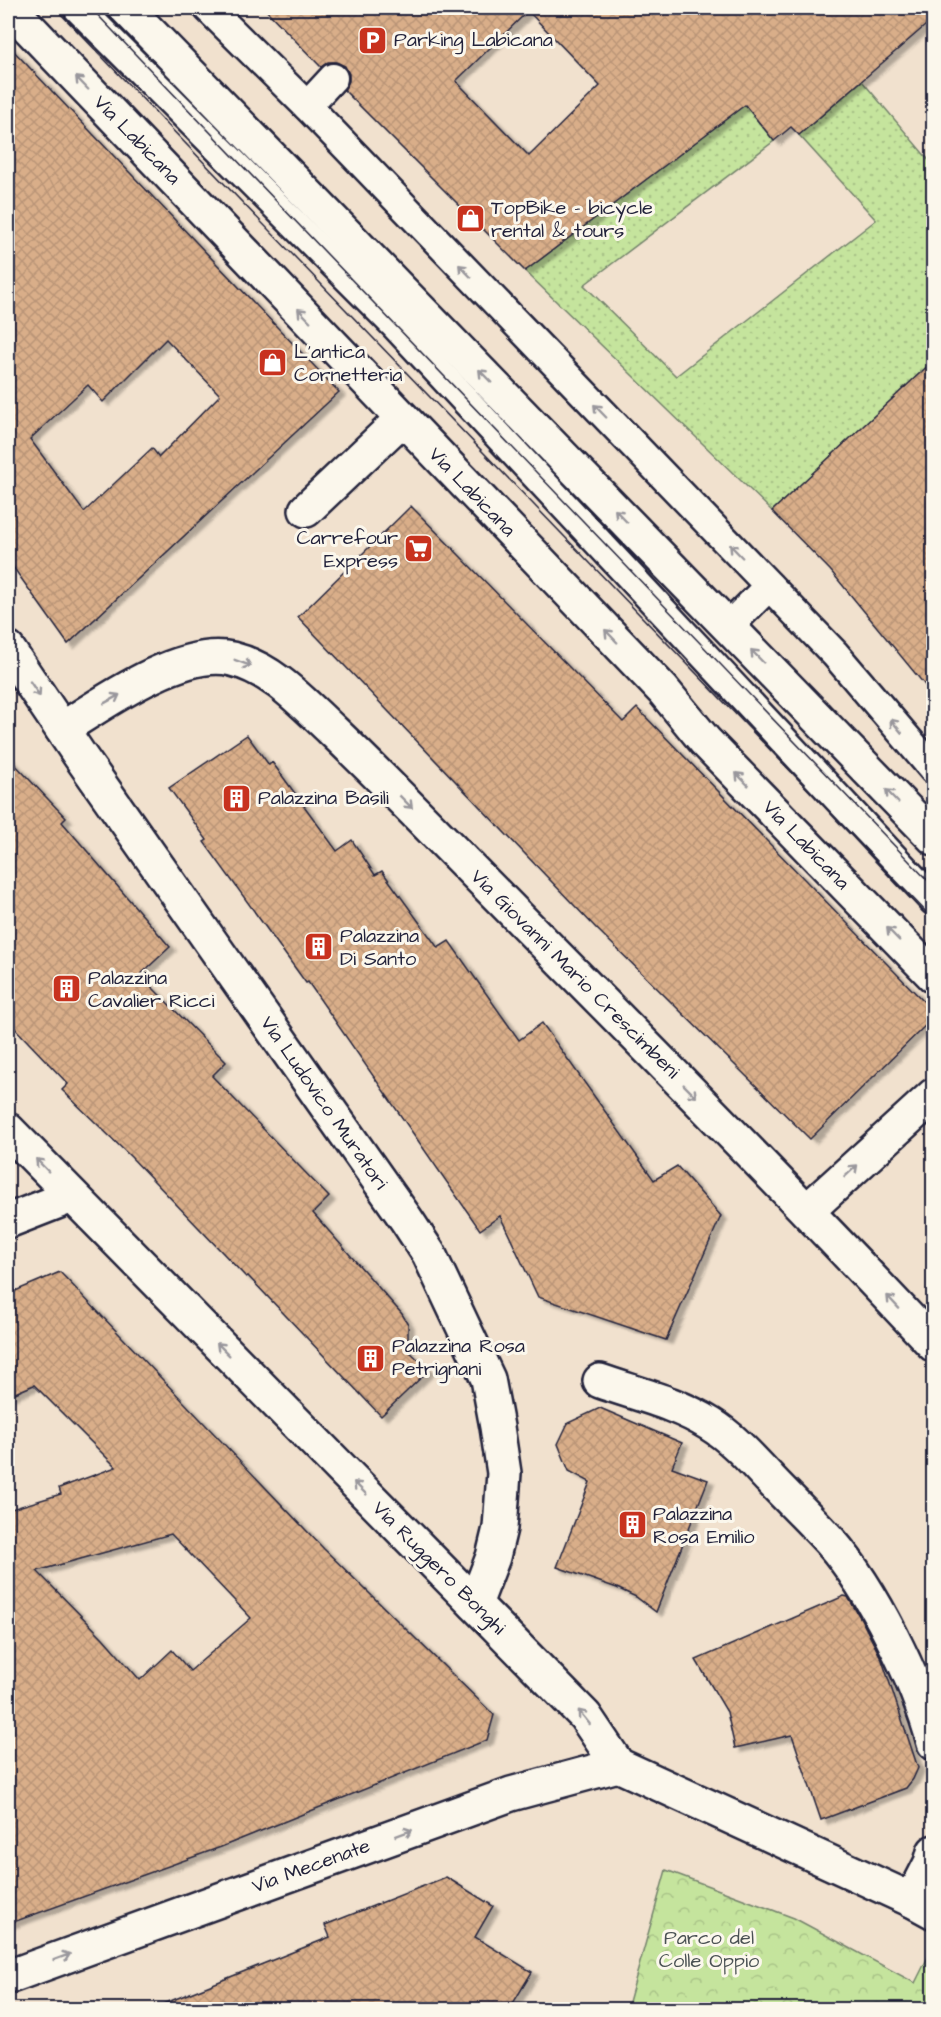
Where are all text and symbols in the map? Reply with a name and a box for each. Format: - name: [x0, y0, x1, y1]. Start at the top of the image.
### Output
- parking icon: Parking Labicana: [357, 24, 389, 56]
- place label: Parking Labicana: [394, 26, 553, 55]
- one-way arrow: [75, 76, 89, 91]
- street label: Via Labicana: [87, 89, 187, 191]
- place label: TopBike - bicycle rental & tours: [491, 194, 653, 245]
- shop icon: TopBike - bicycle rental & tours: [454, 203, 486, 235]
- one-way arrow: [458, 263, 472, 278]
- one-way arrow: [296, 308, 311, 323]
- place label: L'antica Cornetteria: [294, 338, 403, 389]
- shop icon: L'antica Cornetteria: [257, 347, 289, 379]
- one-way arrow: [478, 369, 493, 384]
- one-way arrow: [592, 404, 607, 419]
- street label: Via Labicana: [422, 441, 522, 543]
- one-way arrow: [615, 509, 629, 524]
- place label: Carrefour Express: [296, 524, 398, 575]
- supermarket icon: Carrefour Express: [403, 533, 435, 565]
- one-way arrow: [728, 544, 743, 559]
- one-way arrow: [603, 628, 618, 643]
- one-way arrow: [750, 649, 764, 664]
- one-way arrow: [233, 658, 252, 669]
- one-way arrow: [29, 681, 41, 697]
- one-way arrow: [103, 693, 120, 705]
- one-way arrow: [889, 718, 902, 734]
- one-way arrow: [735, 772, 750, 787]
- building icon: Palazzina Basili: [221, 782, 253, 814]
- place label: Palazzina Basili: [258, 784, 389, 812]
- one-way arrow: [885, 789, 900, 804]
- street label: Via Labicana: [756, 794, 856, 896]
- one-way arrow: [398, 795, 413, 810]
- street label: Via Giovanni Mario Crescimbeni: [464, 863, 686, 1085]
- place label: Palazzina Di Santo: [340, 922, 419, 973]
- one-way arrow: [885, 927, 900, 942]
- building icon: Palazzina Di Santo: [303, 931, 335, 963]
- place label: Palazzina Cavalier Ricci: [88, 964, 215, 1015]
- building icon: Palazzina Cavalier Ricci: [51, 973, 83, 1005]
- street label: Via Ludovico Muratori: [253, 1011, 395, 1195]
- one-way arrow: [682, 1084, 697, 1099]
- one-way arrow: [34, 1158, 49, 1173]
- one-way arrow: [843, 1164, 858, 1178]
- one-way arrow: [887, 1295, 901, 1310]
- place label: Palazzina Rosa Petrignani: [392, 1332, 525, 1384]
- one-way arrow: [215, 1342, 230, 1357]
- building icon: Palazzina Rosa Petrignani: [355, 1342, 387, 1374]
- one-way arrow: [352, 1480, 367, 1495]
- street label: Via Ruggero Bonghi: [365, 1495, 512, 1642]
- place label: Palazzina Rosa Emilio: [653, 1500, 755, 1551]
- building icon: Palazzina Rosa Emilio: [616, 1509, 648, 1541]
- one-way arrow: [578, 1709, 591, 1725]
- one-way arrow: [394, 1826, 412, 1837]
- street label: Via Mecenate: [248, 1832, 374, 1900]
- park label: Parco del Colle Oppio: [659, 1924, 759, 1975]
- one-way arrow: [53, 1950, 71, 1961]

